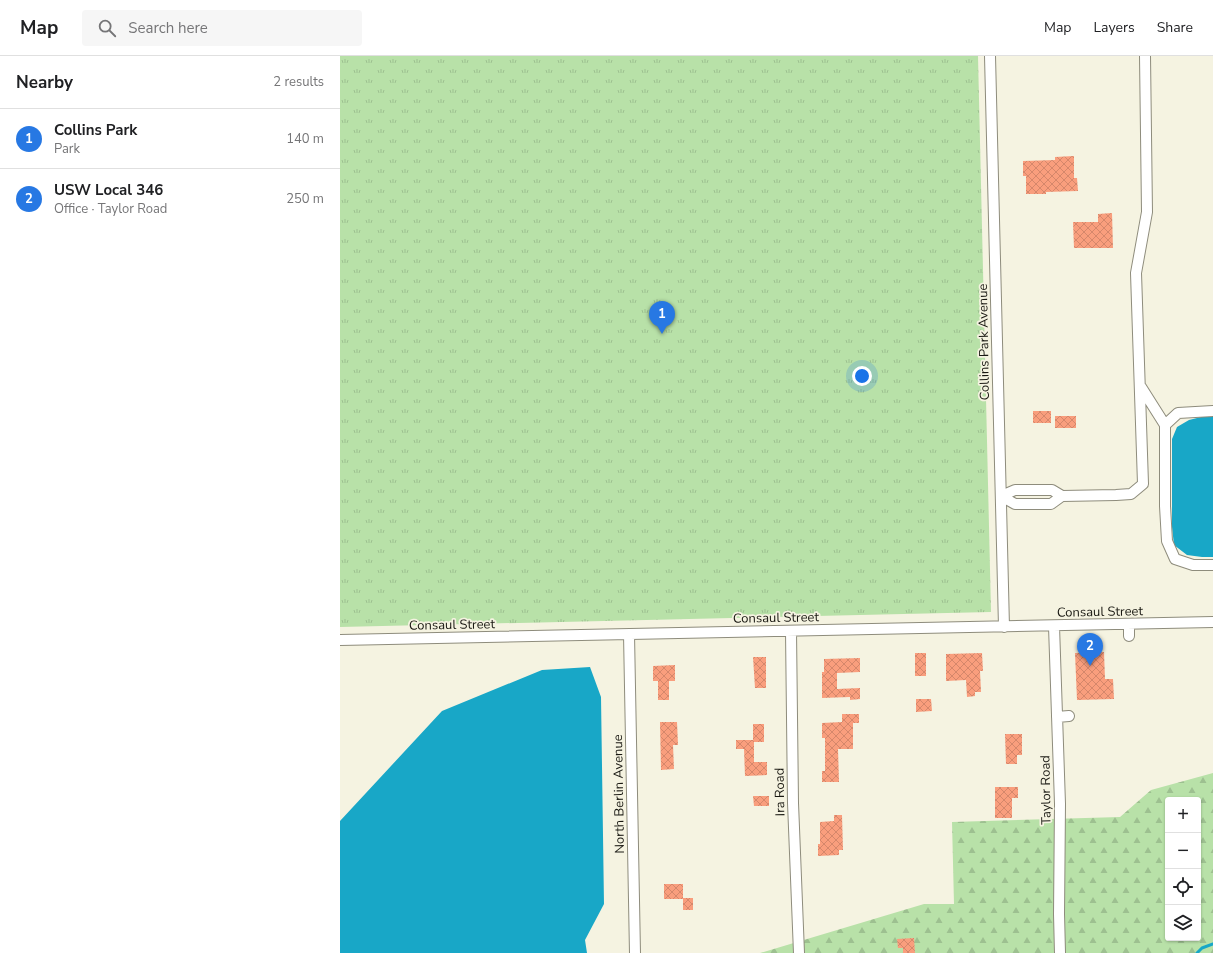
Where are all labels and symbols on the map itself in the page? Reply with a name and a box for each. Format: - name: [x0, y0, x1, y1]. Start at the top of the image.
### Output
- street label: Collins Park Avenue: [974, 283, 994, 401]
- pin: 1: [649, 301, 675, 334]
- your location: [852, 366, 872, 386]
- street label: Consaul Street: [1057, 602, 1144, 622]
- street label: Consaul Street: [733, 608, 820, 628]
- street label: Consaul Street: [409, 615, 496, 635]
- pin: 2: [1077, 633, 1103, 666]
- street label: North Berlin Avenue: [609, 734, 629, 854]
- street label: Taylor Road: [1036, 755, 1056, 825]
- street label: Ira Road: [771, 768, 789, 816]

